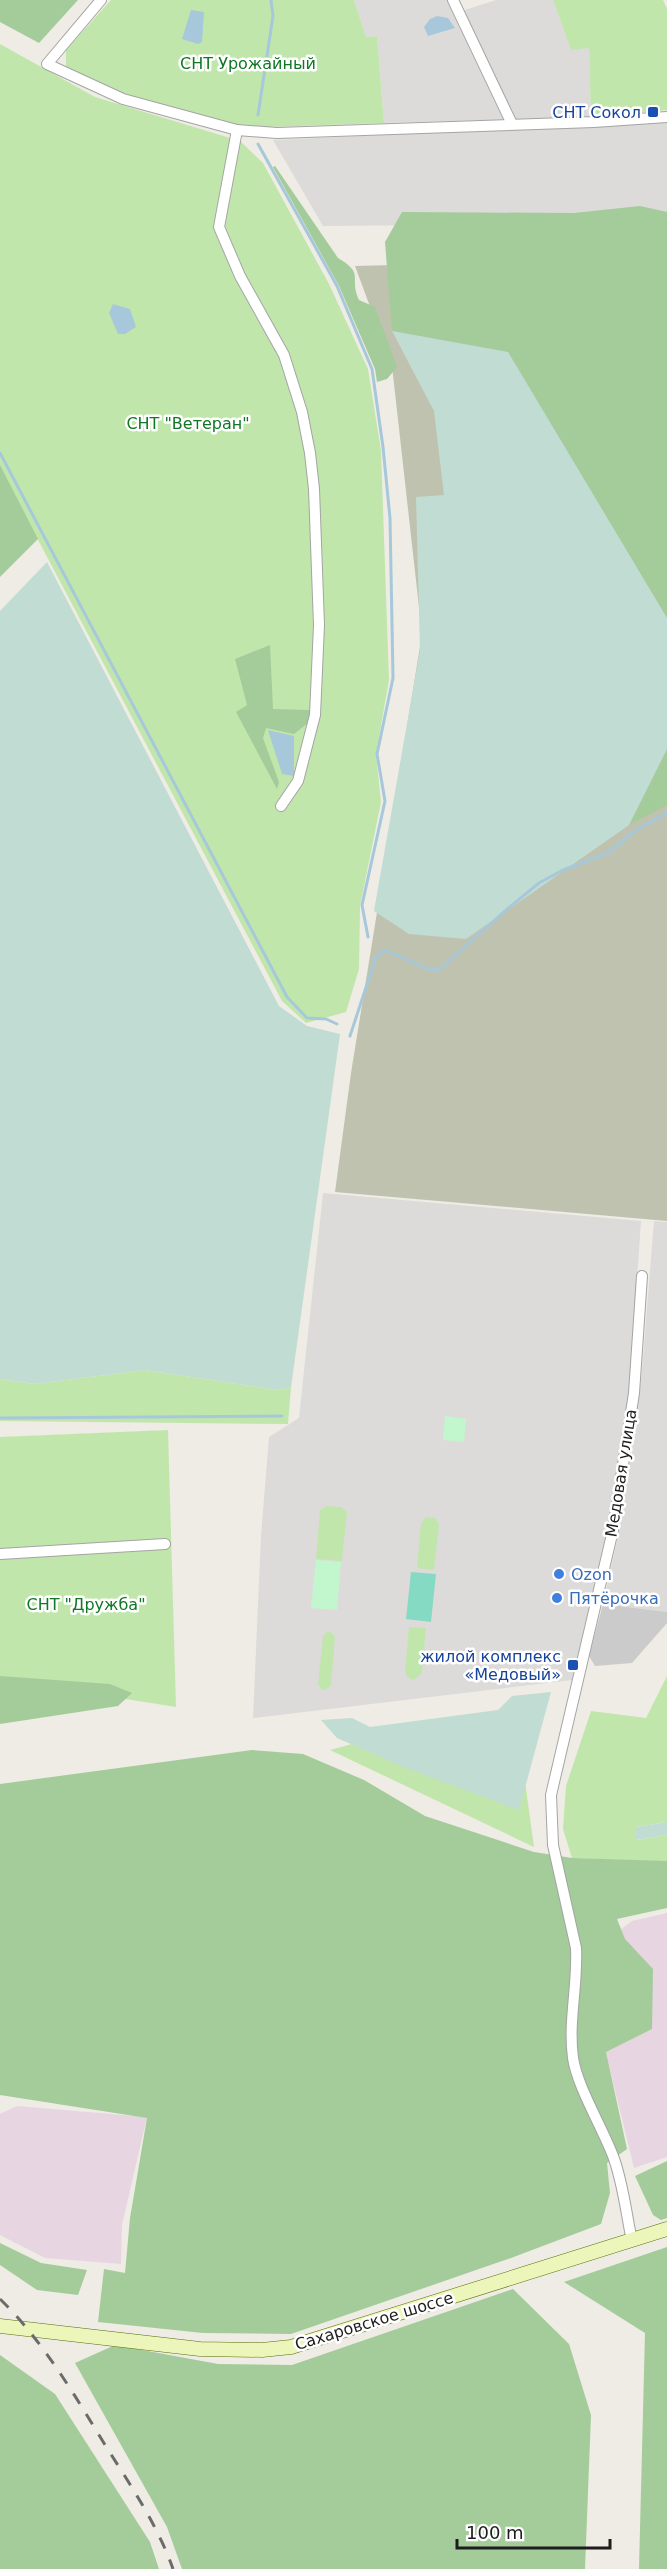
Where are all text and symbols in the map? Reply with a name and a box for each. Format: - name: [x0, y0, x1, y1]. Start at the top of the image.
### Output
- park label: СНТ Урожайный: [180, 54, 316, 73]
- place label: СНТ Сокол: [552, 103, 641, 122]
- marker: СНТ Сокол: [646, 105, 660, 119]
- park label: СНТ "Ветеран": [126, 414, 250, 433]
- street label: Медовая улица: [602, 1408, 640, 1538]
- place label: Ozon: [571, 1565, 612, 1584]
- marker: Ozon: [552, 1567, 566, 1581]
- place label: Пятёрочка: [569, 1589, 659, 1608]
- marker: Пятёрочка: [550, 1591, 564, 1605]
- park label: СНТ "Дружба": [27, 1595, 146, 1614]
- place label: жилой комплекс «Медовый»: [420, 1647, 561, 1684]
- marker: жилой комплекс «Медовый»: [566, 1658, 580, 1672]
- street label: Сахаровское шоссе: [292, 2288, 456, 2354]
- scale bar: [457, 2512, 610, 2550]
- text: 100 m: [466, 2522, 524, 2543]

